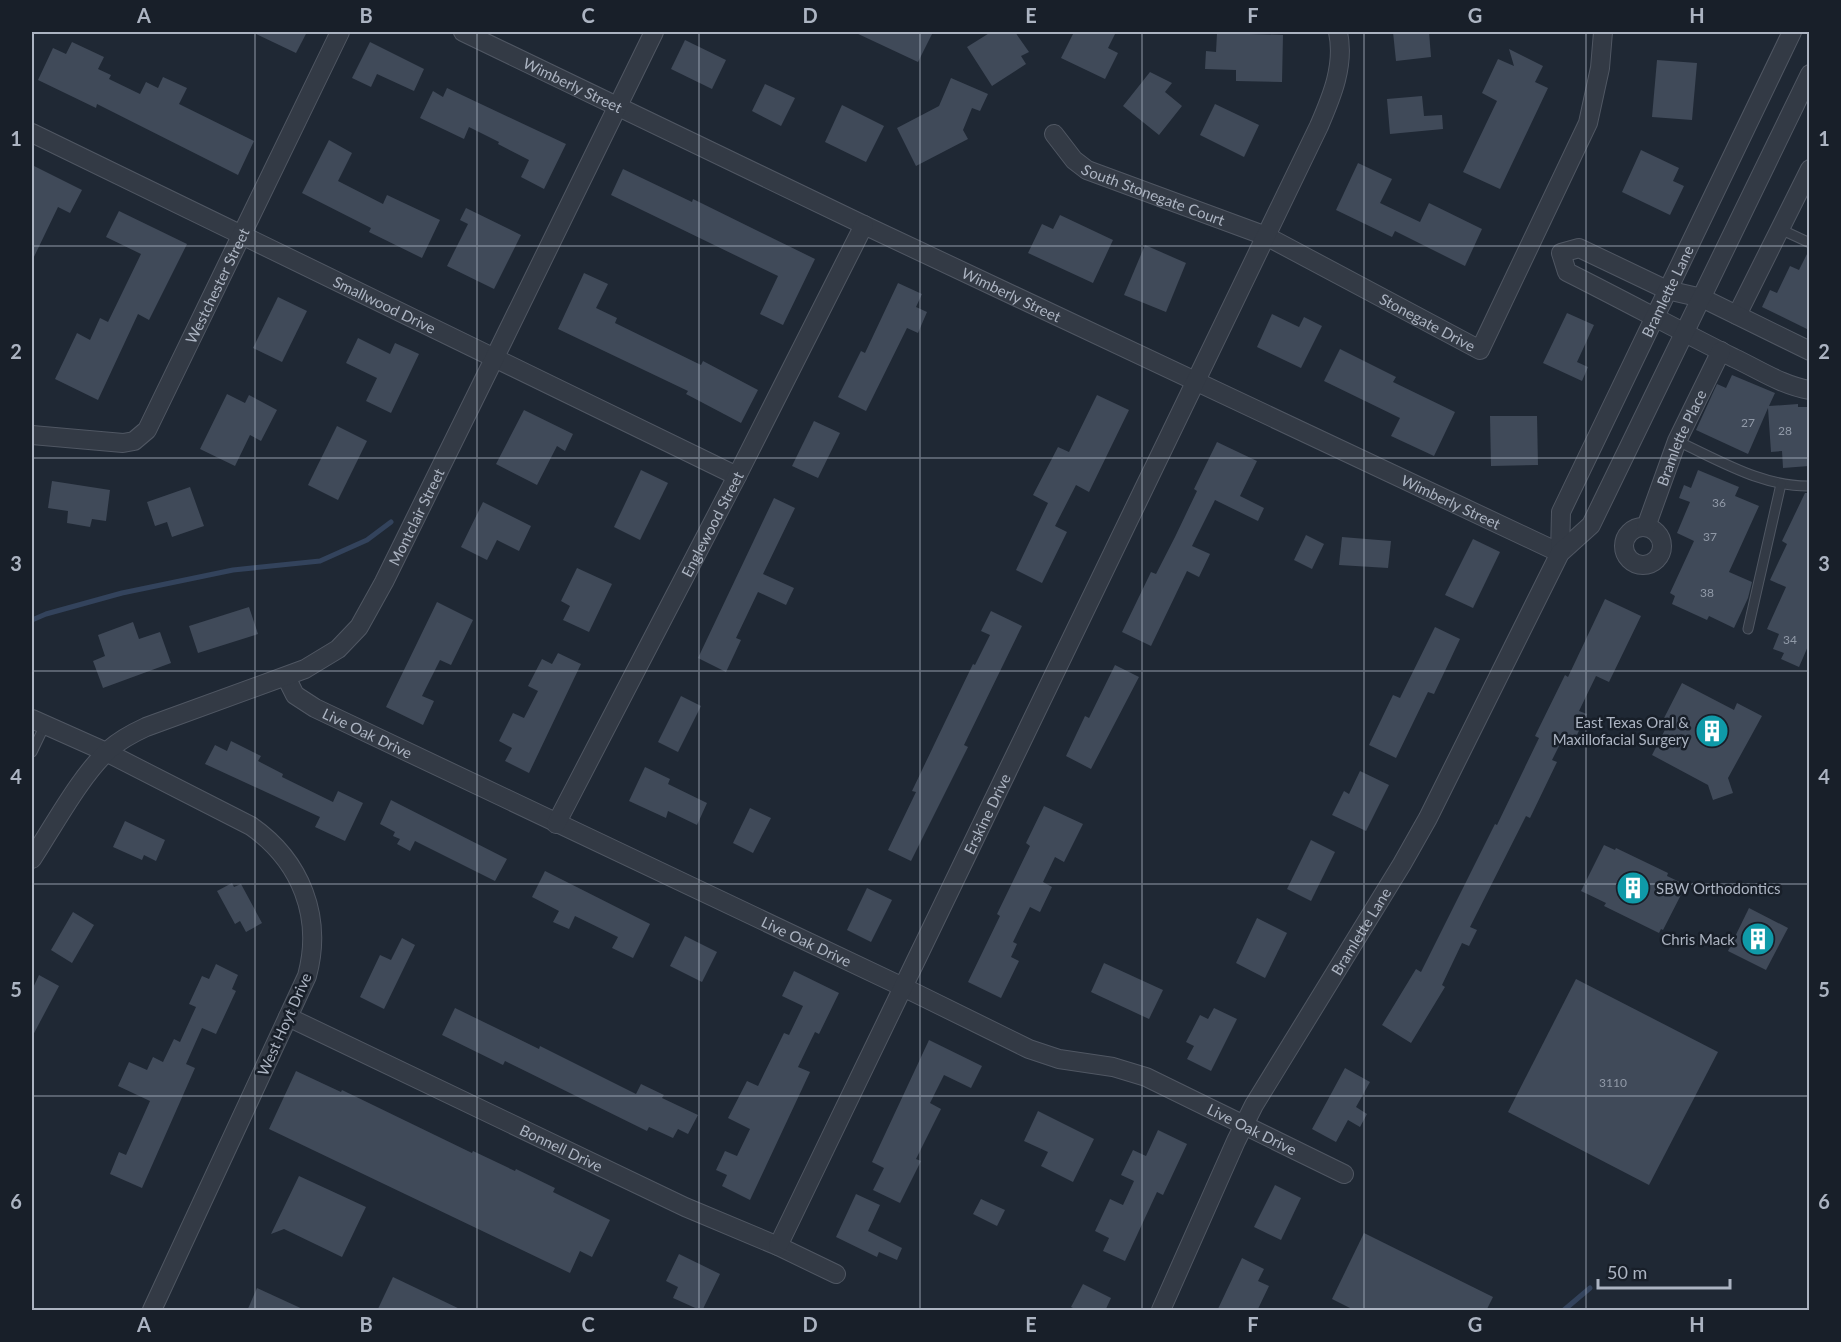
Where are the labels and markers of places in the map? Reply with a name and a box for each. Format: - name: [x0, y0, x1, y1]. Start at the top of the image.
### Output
- place label: East Texas Oral & Maxillofacial Surgery: [1553, 713, 1689, 748]
- building icon: East Texas Oral & Maxillofacial Surgery: [1694, 713, 1730, 749]
- building icon: SBW Orthodontics: [1615, 870, 1651, 906]
- place label: SBW Orthodontics: [1656, 879, 1781, 897]
- building icon: Chris Mack: [1740, 921, 1776, 957]
- place label: Chris Mack: [1661, 930, 1735, 948]

